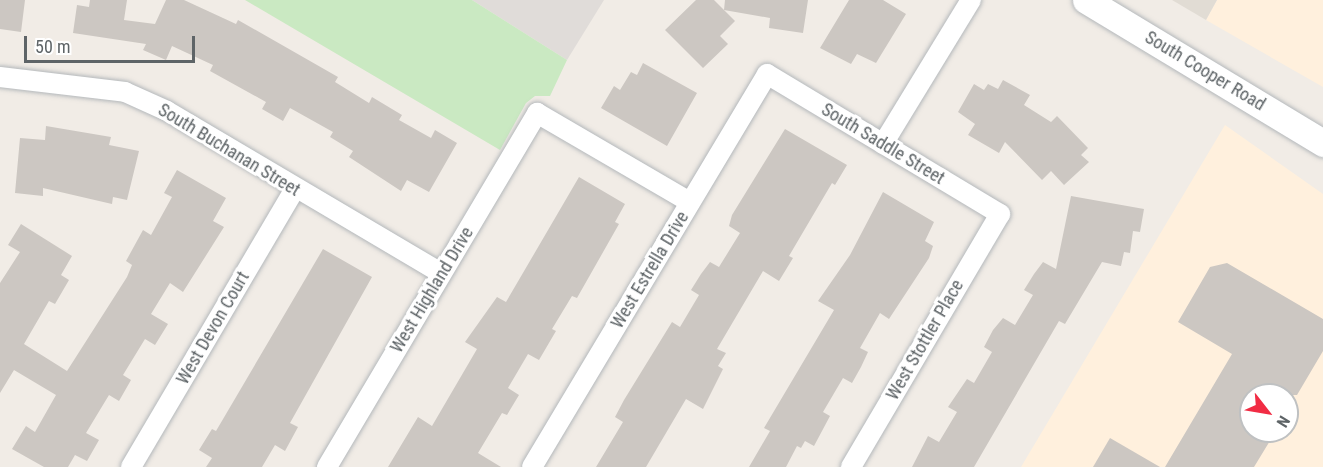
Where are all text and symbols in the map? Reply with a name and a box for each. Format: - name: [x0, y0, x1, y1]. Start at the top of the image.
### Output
- scale bar: [27, 24, 198, 62]
- street label: South Cooper Road: [1141, 27, 1269, 115]
- text: 50 m: [35, 36, 70, 57]
- street label: South Buchanan Street: [154, 99, 304, 201]
- street label: South Saddle Street: [817, 99, 949, 189]
- street label: West Estrella Drive: [607, 208, 693, 332]
- street label: West Highland Drive: [386, 223, 478, 357]
- street label: West Devon Court: [172, 268, 254, 388]
- street label: West Stottler Place: [882, 276, 968, 404]
- north arrow: [1239, 383, 1299, 443]
- text: N: [1272, 412, 1294, 431]

